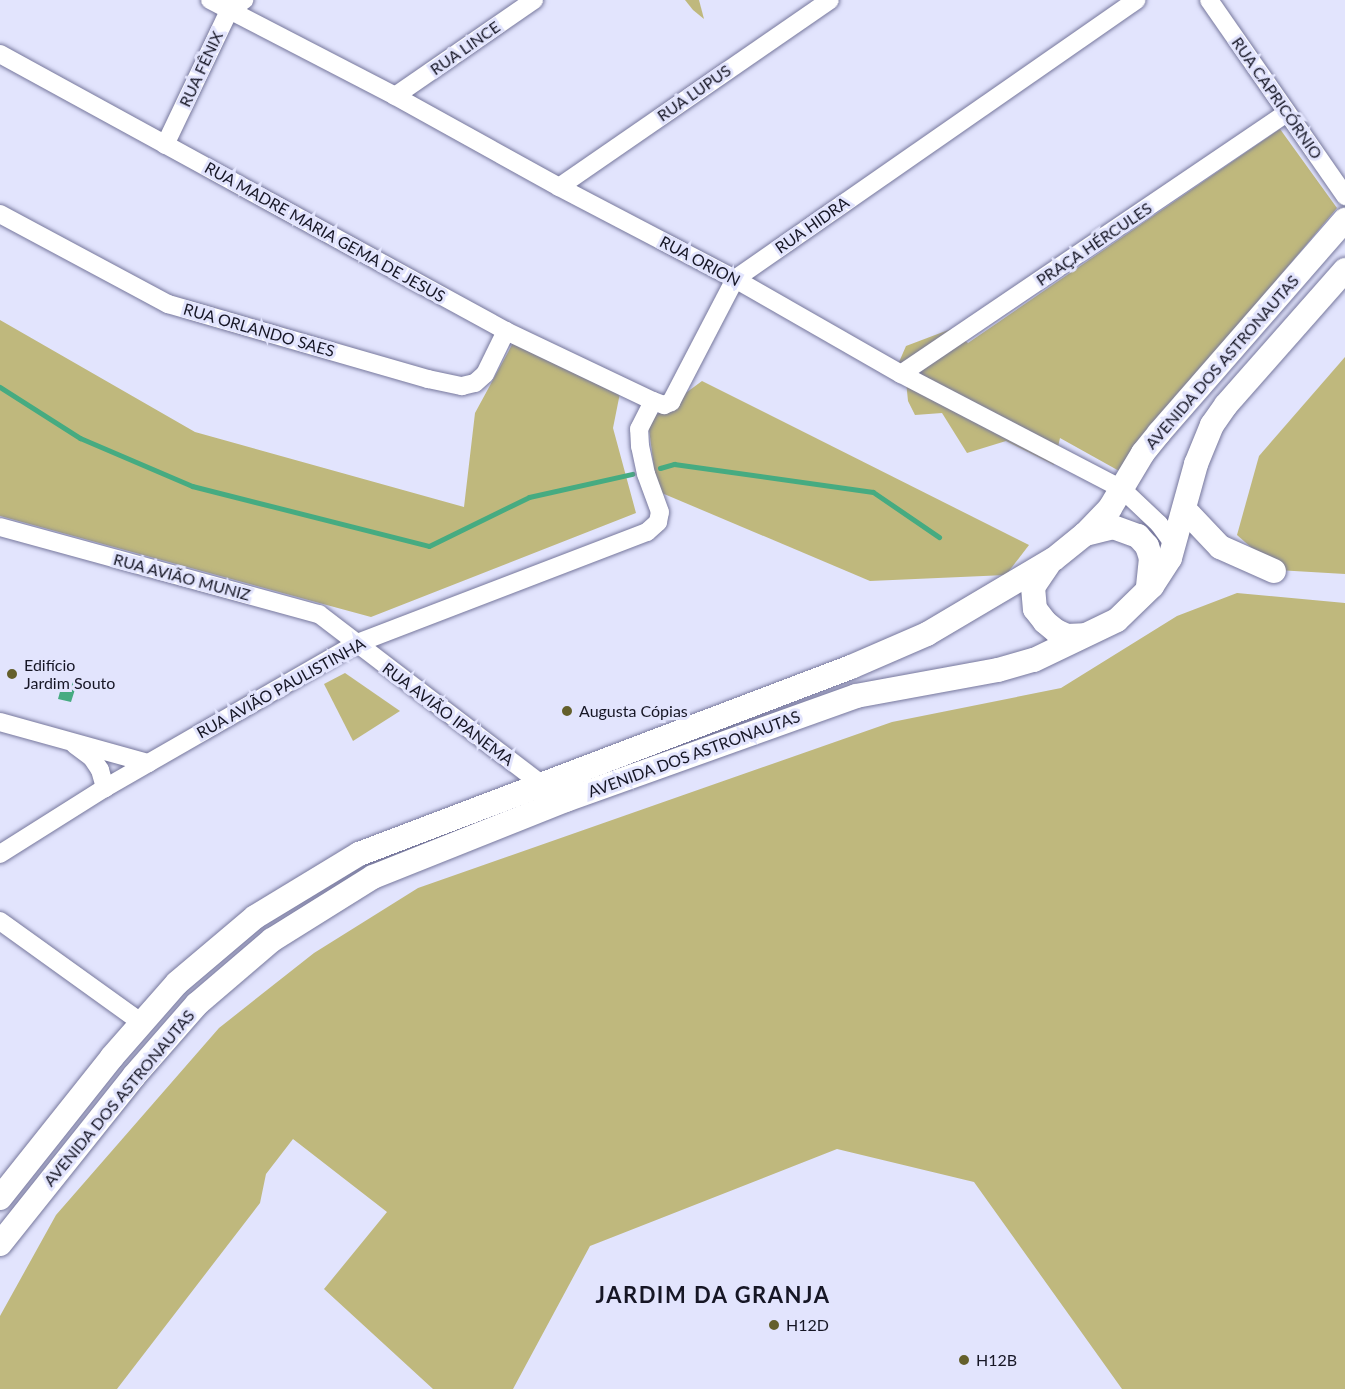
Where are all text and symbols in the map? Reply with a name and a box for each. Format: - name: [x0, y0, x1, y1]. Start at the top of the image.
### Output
- street label: RUA LINCE: [426, 17, 504, 79]
- street label: RUA FÊNIX: [175, 28, 227, 110]
- street label: RUA CAPRICÓRNIO: [1228, 33, 1326, 163]
- street label: RUA LUPUS: [653, 60, 735, 126]
- street label: RUA MADRE MARIA GEMA DE JESUS: [200, 157, 450, 307]
- street label: RUA HIDRA: [771, 192, 853, 258]
- street label: PRAÇA HÉRCULES: [1032, 198, 1156, 290]
- street label: RUA ORION: [656, 232, 744, 290]
- street label: AVENIDA DOS ASTRONAUTAS: [1141, 271, 1303, 453]
- street label: RUA ORLANDO SAES: [181, 299, 337, 361]
- street label: RUA AVIÃO MUNIZ: [111, 549, 253, 605]
- street label: RUA AVIÃO PAULISTINHA: [193, 633, 369, 743]
- place label: Edifício Jardim Souto: [24, 655, 115, 693]
- street label: RUA AVIÃO IPANEMA: [378, 658, 518, 770]
- marker: Edifício Jardim Souto: [5, 667, 19, 681]
- place label: Augusta Cópias: [579, 701, 688, 721]
- marker: Augusta Cópias: [560, 704, 574, 718]
- street label: AVENIDA DOS ASTRONAUTAS: [585, 706, 803, 802]
- street label: AVENIDA DOS ASTRONAUTAS: [39, 1006, 199, 1190]
- district label: JARDIM DA GRANJA: [595, 1282, 831, 1308]
- place label: H12D: [786, 1315, 829, 1335]
- marker: H12D: [767, 1318, 781, 1332]
- place label: H12B: [976, 1350, 1017, 1370]
- marker: H12B: [957, 1353, 971, 1367]

